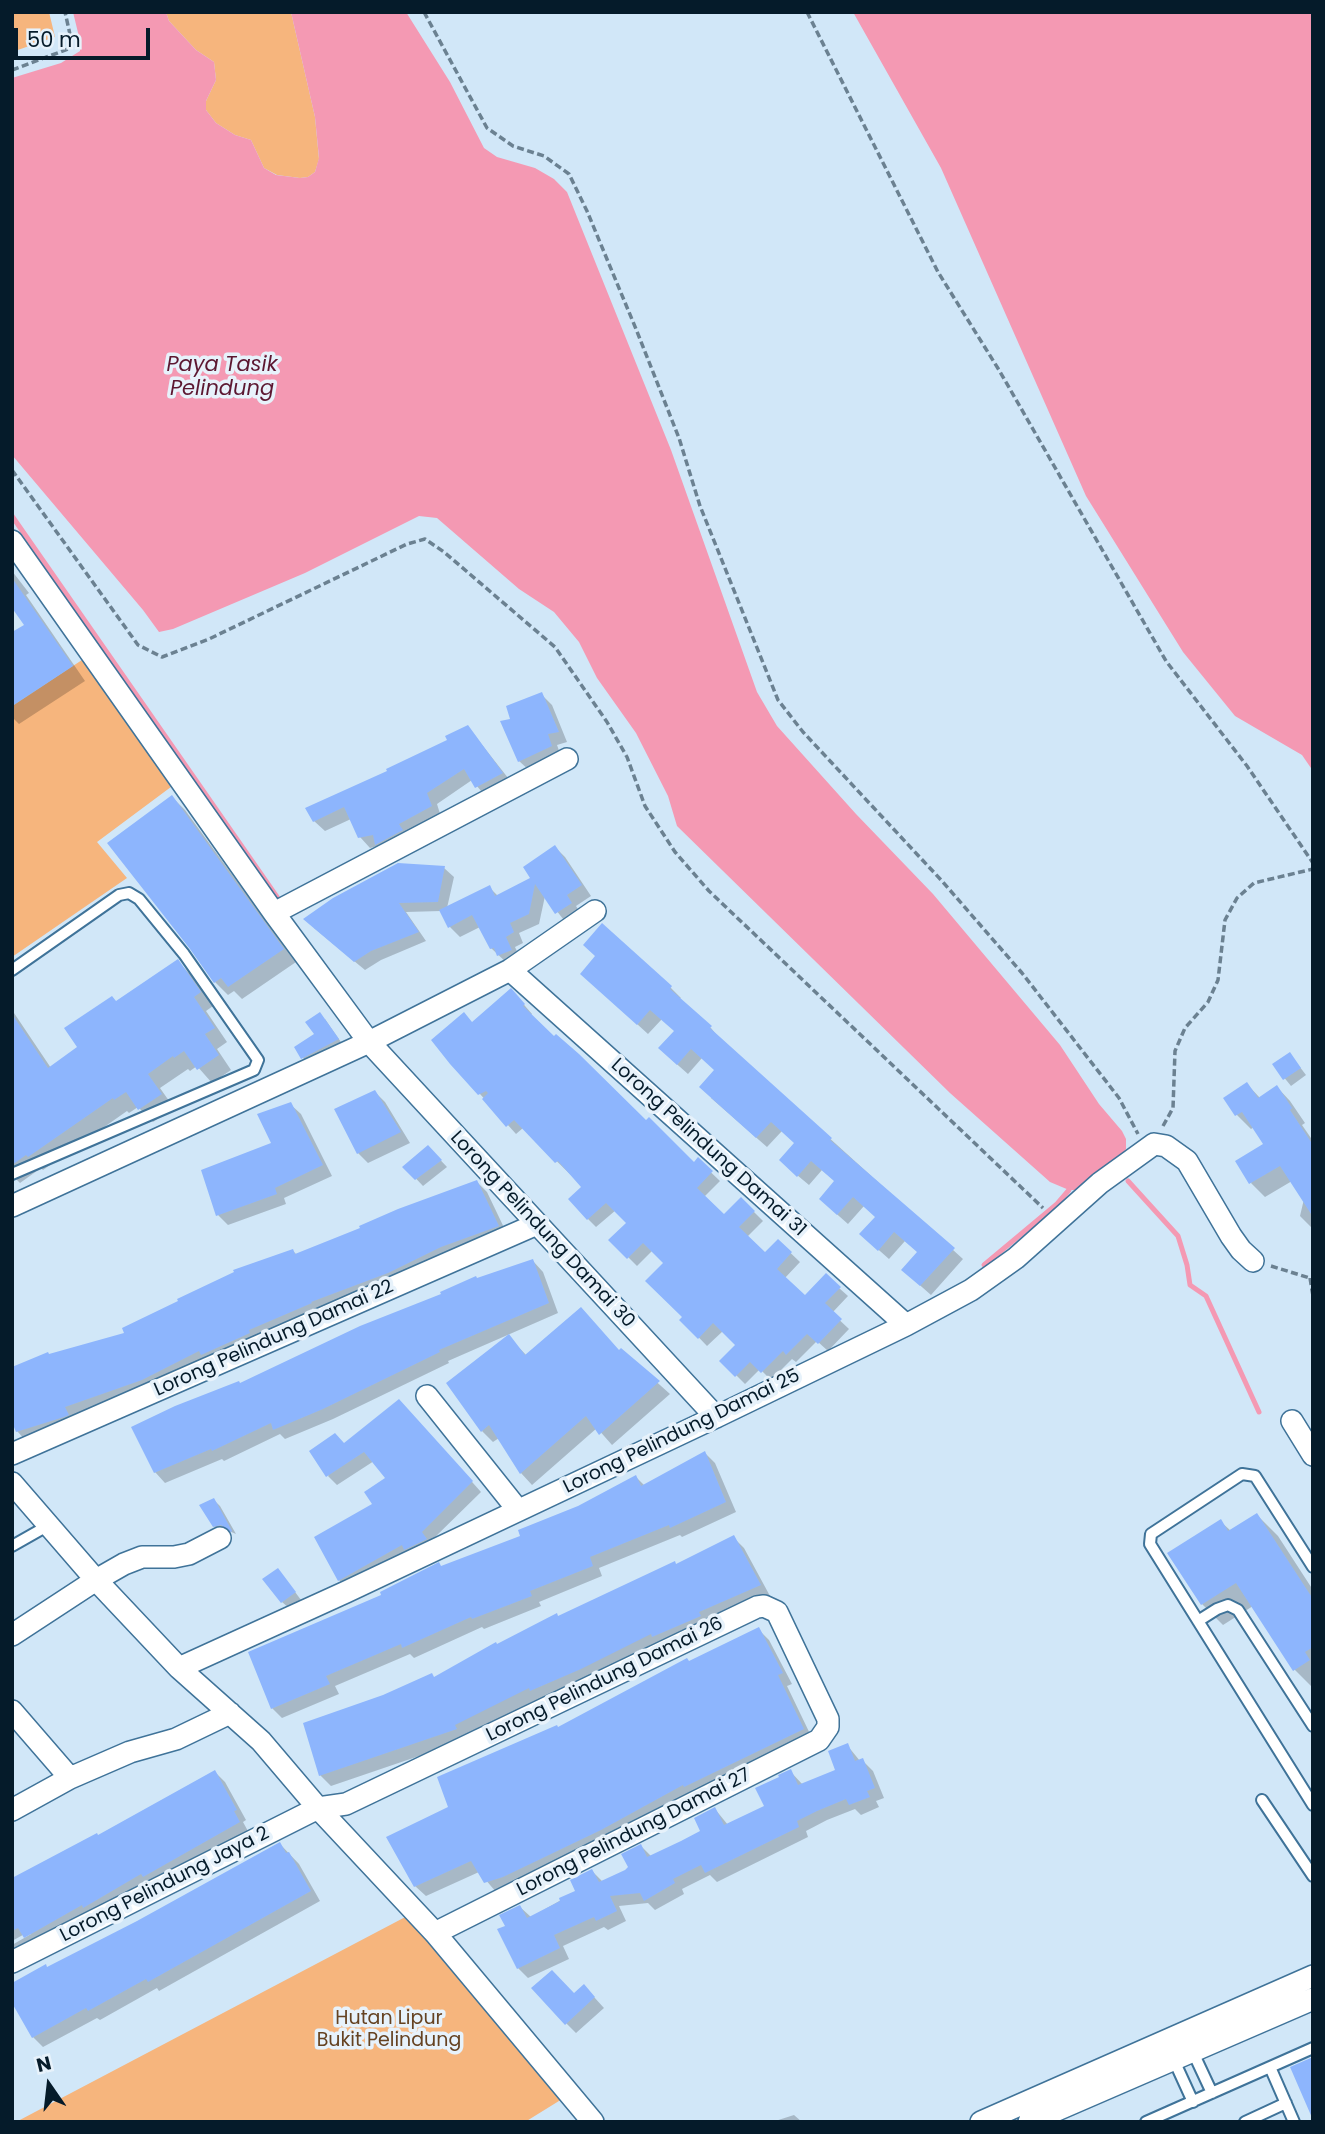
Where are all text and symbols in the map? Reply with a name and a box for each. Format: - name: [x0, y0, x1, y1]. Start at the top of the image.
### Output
- scale bar: [18, 14, 154, 58]
- text: 50 m: [27, 25, 81, 54]
- water label: Paya Tasik Pelindung: [166, 353, 278, 403]
- street label: Lorong Pelindung Damai 31: [606, 1054, 810, 1242]
- street label: Lorong Pelindung Damai 30: [445, 1127, 639, 1333]
- street label: Lorong Pelindung Damai 22: [151, 1276, 397, 1402]
- street label: Lorong Pelindung Damai 25: [560, 1365, 804, 1499]
- street label: Lorong Pelindung Damai 26: [483, 1613, 727, 1747]
- street label: Lorong Pelindung Damai 27: [514, 1764, 754, 1902]
- street label: Lorong Pelindung Jaya 2: [57, 1822, 273, 1948]
- park label: Hutan Lipur Bukit Pelindung: [317, 2008, 461, 2052]
- text: N: [34, 2049, 54, 2079]
- north arrow: [14, 2050, 84, 2120]

